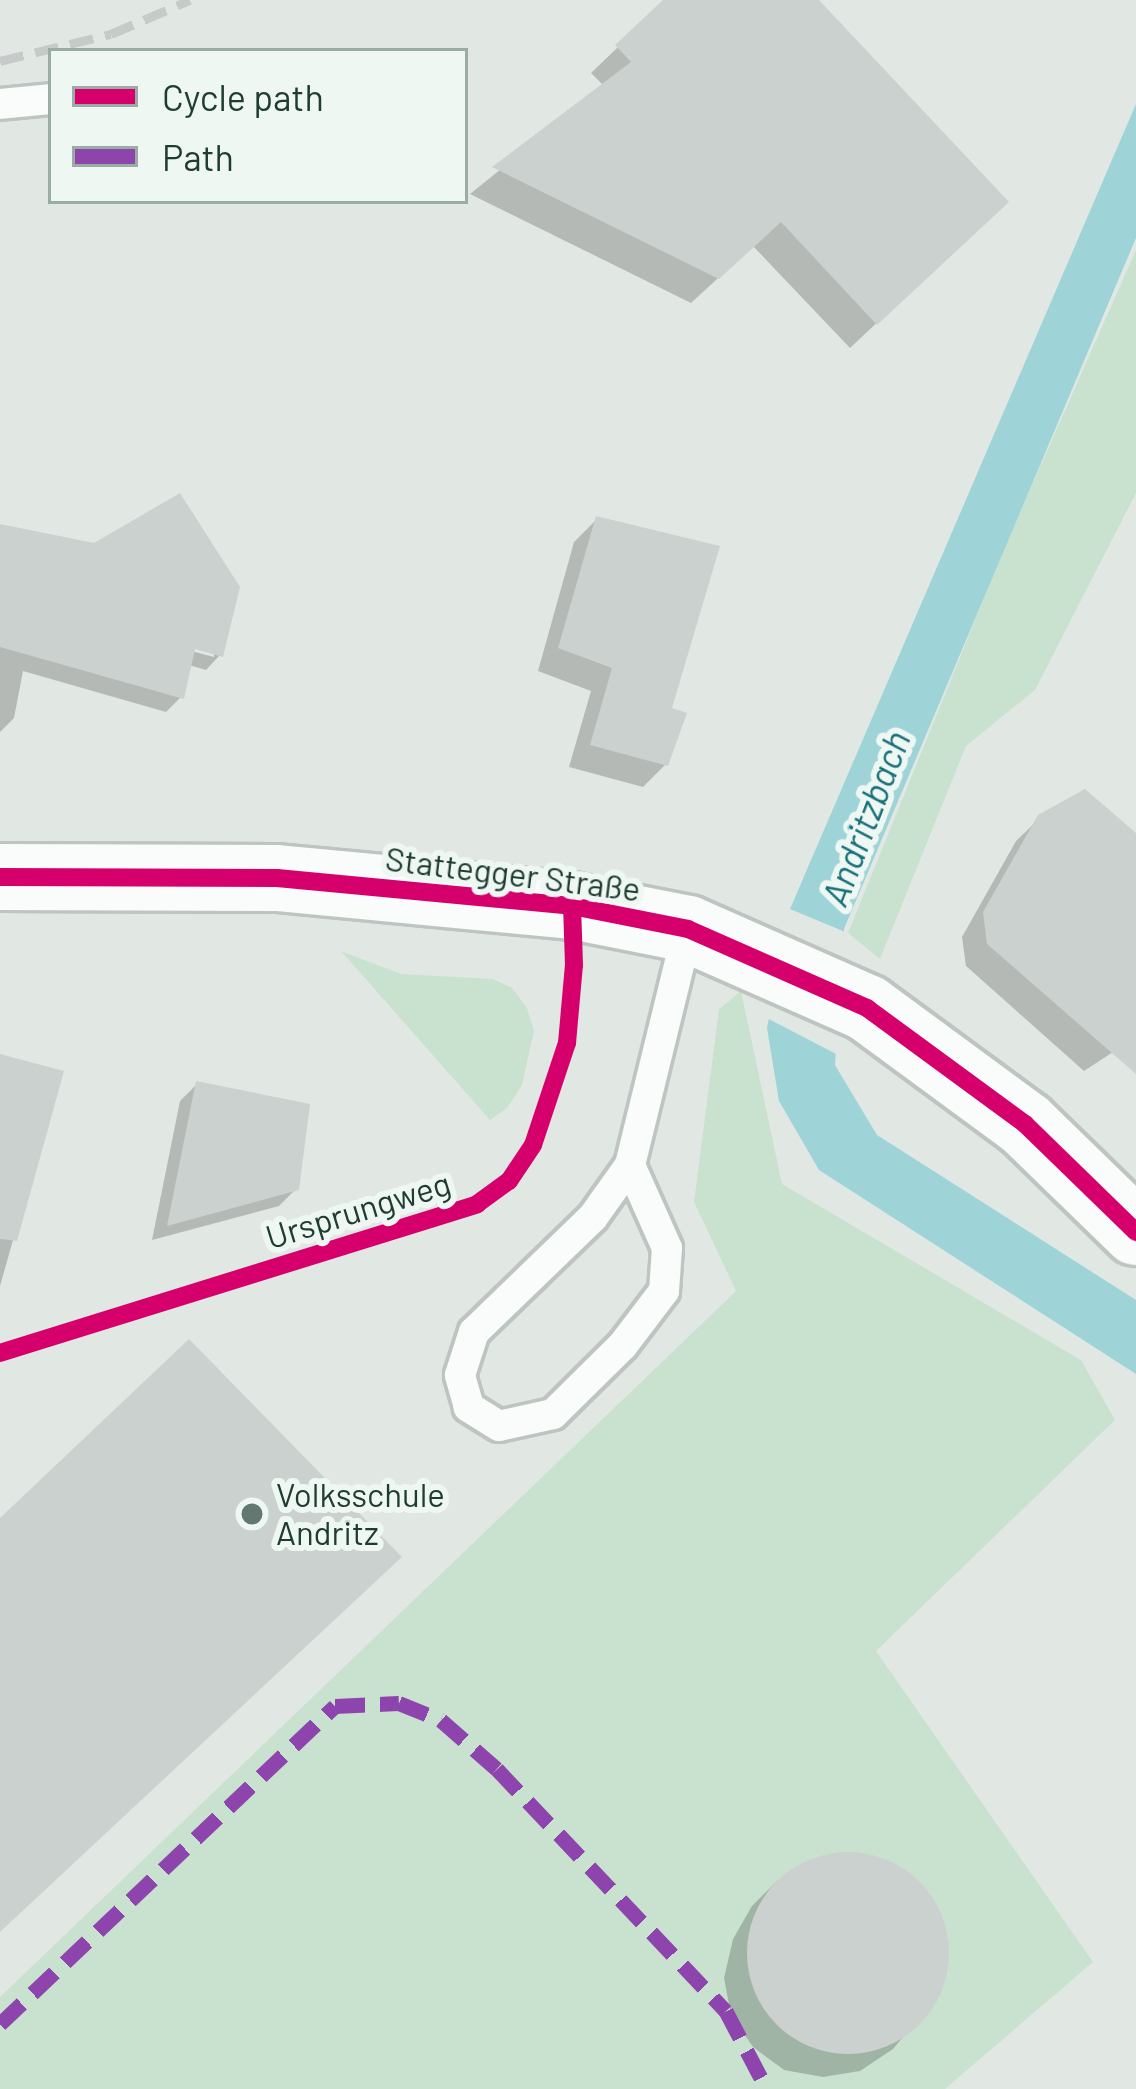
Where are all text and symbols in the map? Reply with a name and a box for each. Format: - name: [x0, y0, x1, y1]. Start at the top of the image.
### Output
- legend: [48, 48, 468, 204]
- text: Cycle path: [162, 75, 324, 118]
- text: Path: [162, 135, 234, 178]
- water label: Andritzbach: [812, 724, 918, 912]
- street label: Stattegger Straße: [383, 839, 643, 909]
- street label: Ursprungweg: [261, 1163, 455, 1257]
- place label: Volksschule Andritz: [276, 1475, 445, 1553]
- marker: Volksschule Andritz: [239, 1501, 265, 1527]

